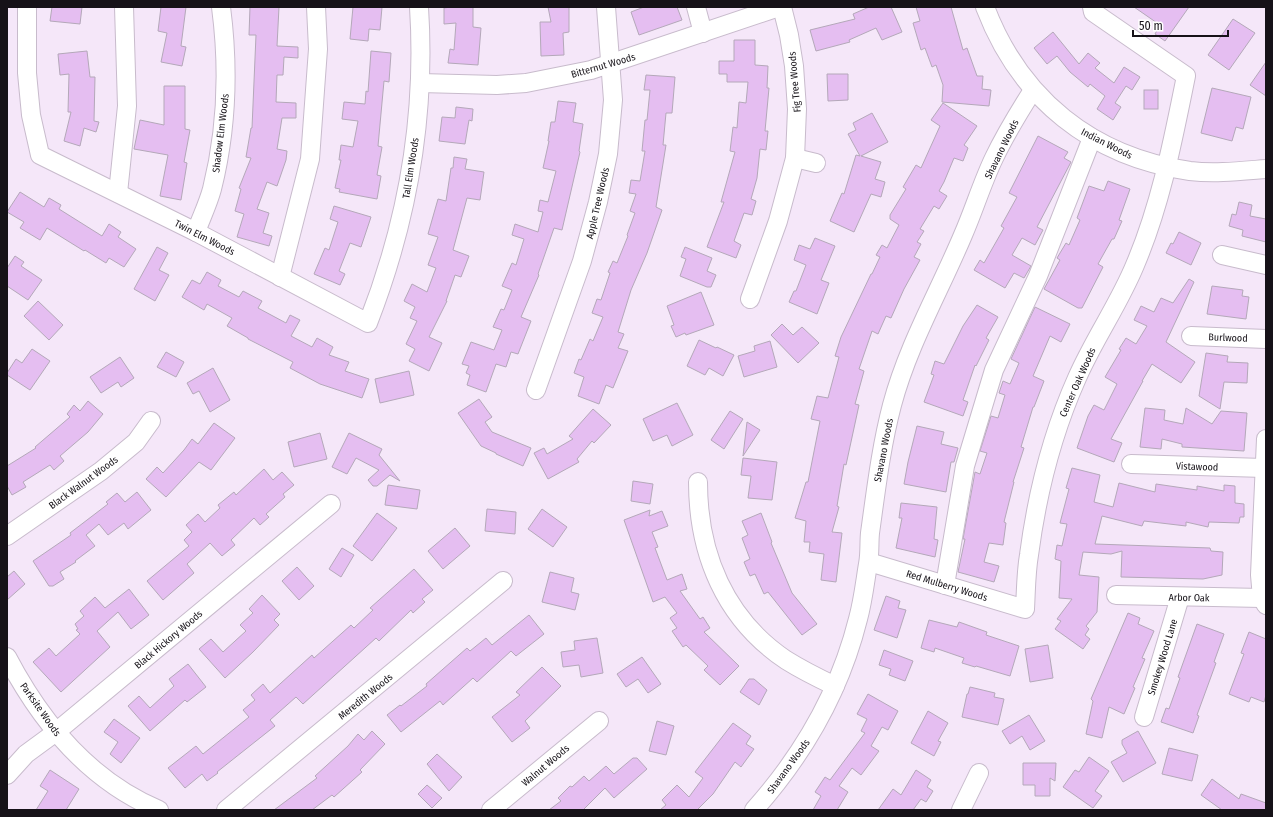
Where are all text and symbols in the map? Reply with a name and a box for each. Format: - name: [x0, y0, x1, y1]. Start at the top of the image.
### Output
- scale bar: [1133, 12, 1228, 38]
- text: 50 m: [1139, 19, 1163, 33]
- street label: Bitternut Woods: [570, 51, 637, 81]
- street label: Fig Tree Woods: [786, 51, 804, 113]
- street label: Shadow Elm Woods: [210, 93, 232, 173]
- street label: Shavano Woods: [982, 118, 1021, 181]
- street label: Indian Woods: [1079, 126, 1134, 162]
- street label: Tall Elm Woods: [400, 137, 422, 199]
- street label: Apple Tree Woods: [584, 166, 612, 240]
- street label: Twin Elm Woods: [172, 218, 237, 258]
- street label: Burlwood: [1208, 331, 1248, 345]
- street label: Center Oak Woods: [1057, 346, 1099, 419]
- street label: Shavano Woods: [872, 417, 896, 483]
- street label: Black Walnut Woods: [47, 454, 121, 512]
- street label: Vistawood: [1176, 460, 1218, 474]
- street label: Red Mulberry Woods: [905, 568, 989, 604]
- street label: Arbor Oak: [1168, 592, 1210, 604]
- street label: Black Hickory Woods: [132, 608, 205, 672]
- street label: Smokey Wood Lane: [1146, 618, 1180, 697]
- street label: Meredith Woods: [336, 671, 395, 722]
- street label: Parksite Woods: [17, 681, 63, 739]
- street label: Shavano Woods: [765, 737, 813, 796]
- street label: Walnut Woods: [519, 742, 572, 789]

